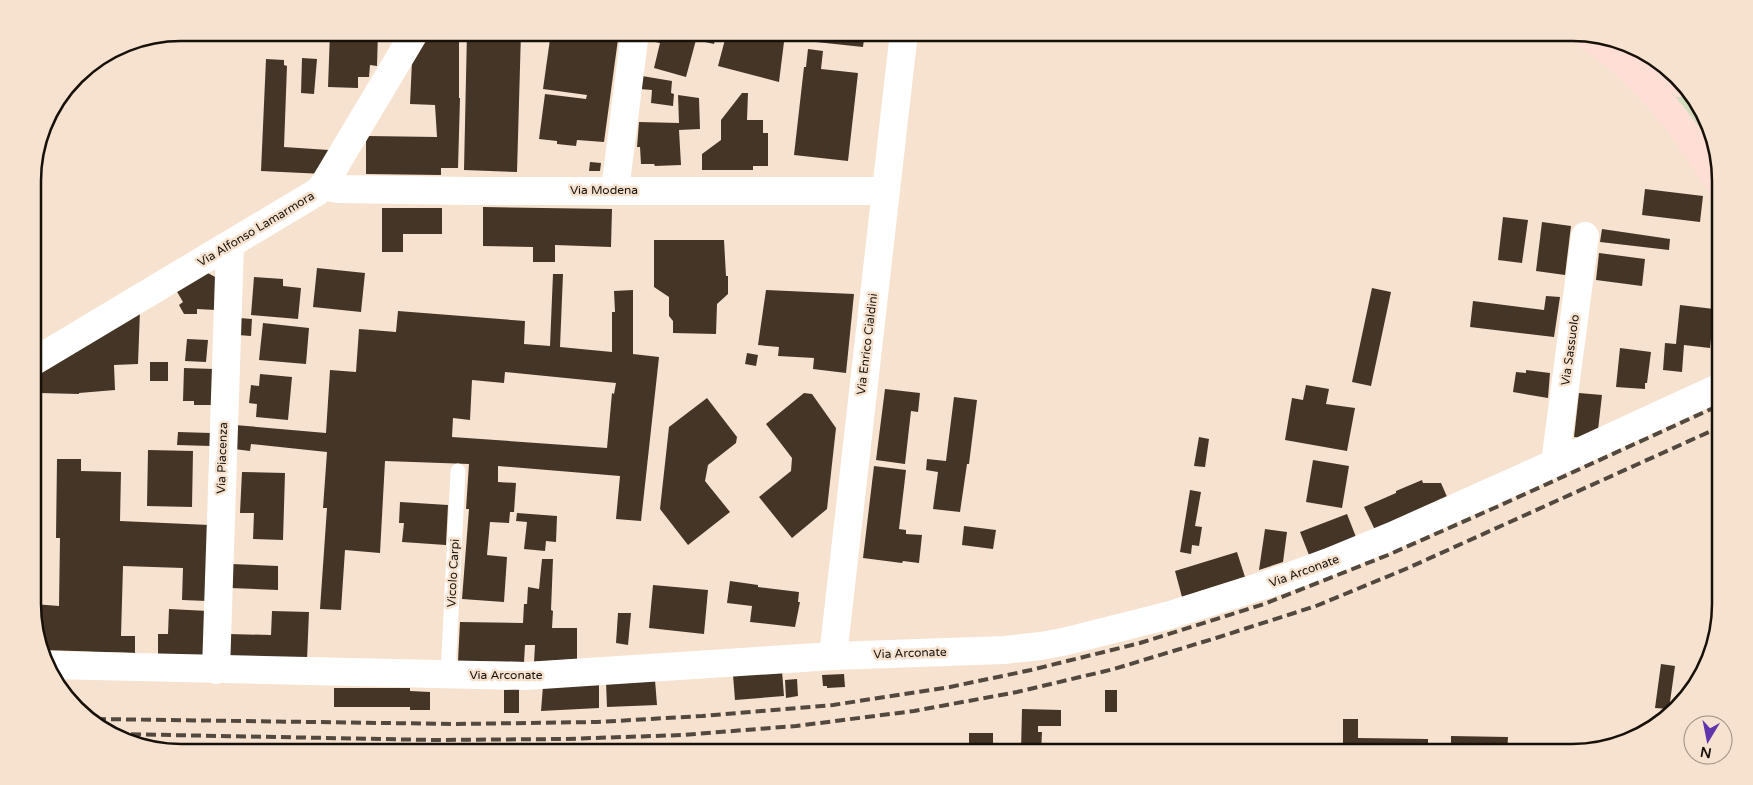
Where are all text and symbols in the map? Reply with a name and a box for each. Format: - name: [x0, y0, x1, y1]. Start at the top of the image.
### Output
- street label: Via Modena: [570, 183, 638, 197]
- street label: Via Alfonso Lamarmora: [195, 189, 317, 269]
- street label: Via Enrico Cialdini: [854, 292, 880, 396]
- street label: Via Sassuolo: [1558, 314, 1582, 386]
- street label: Via Piacenza: [214, 422, 230, 494]
- street label: Vicolo Carpi: [444, 538, 462, 608]
- street label: Via Arconate: [1267, 552, 1341, 590]
- street label: Via Arconate: [873, 645, 947, 661]
- street label: Via Arconate: [469, 668, 543, 682]
- north arrow: [1683, 715, 1733, 765]
- text: N: [1699, 743, 1713, 762]

